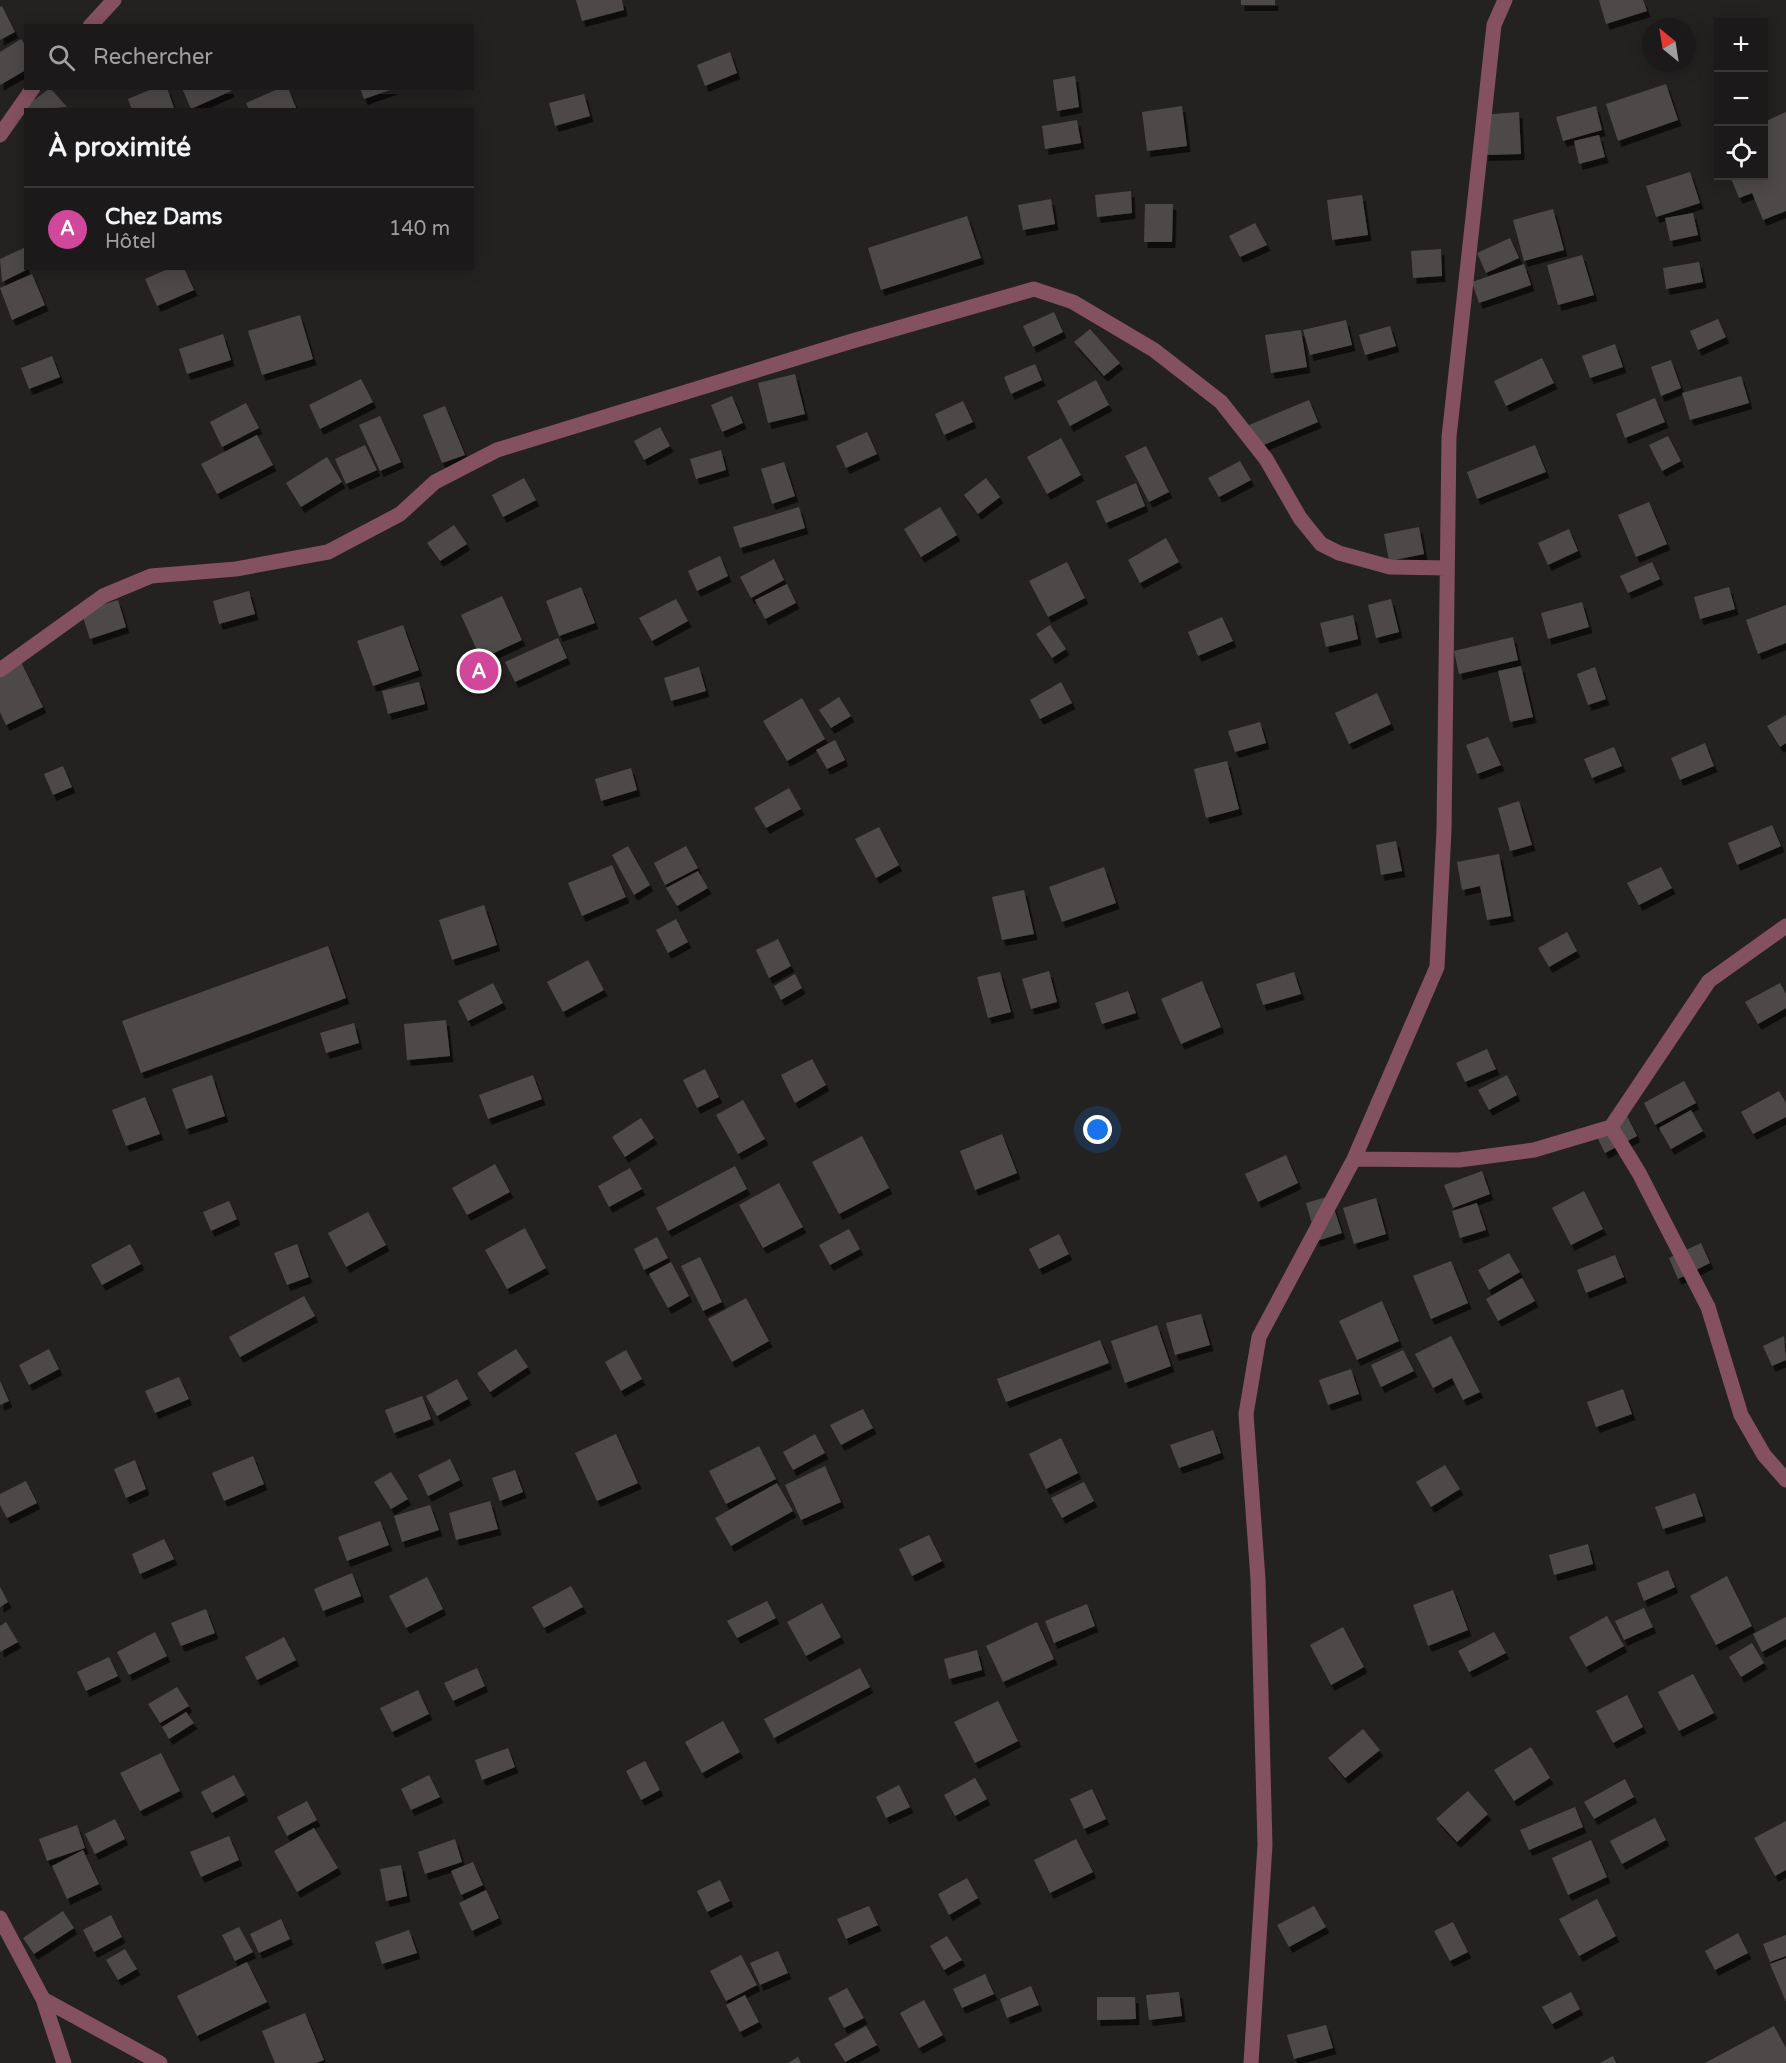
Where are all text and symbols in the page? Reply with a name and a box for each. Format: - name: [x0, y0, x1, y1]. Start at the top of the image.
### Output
- north arrow: [1642, 18, 1696, 72]
- map controls: [1714, 18, 1768, 180]
- button: +: [1714, 18, 1768, 72]
- search box: [24, 24, 474, 90]
- icon: search: [45, 41, 78, 74]
- text: Rechercher: [93, 44, 213, 70]
- button: −: [1714, 72, 1768, 126]
- button: locate: [1714, 126, 1768, 180]
- text: À proximité: [48, 132, 191, 163]
- text: Chez Dams: [105, 204, 222, 230]
- text: A: [60, 217, 75, 241]
- text: 140 m: [389, 217, 450, 241]
- text: Hôtel: [105, 230, 156, 254]
- pin: A: [460, 648, 498, 694]
- your location: [1083, 1115, 1112, 1144]

